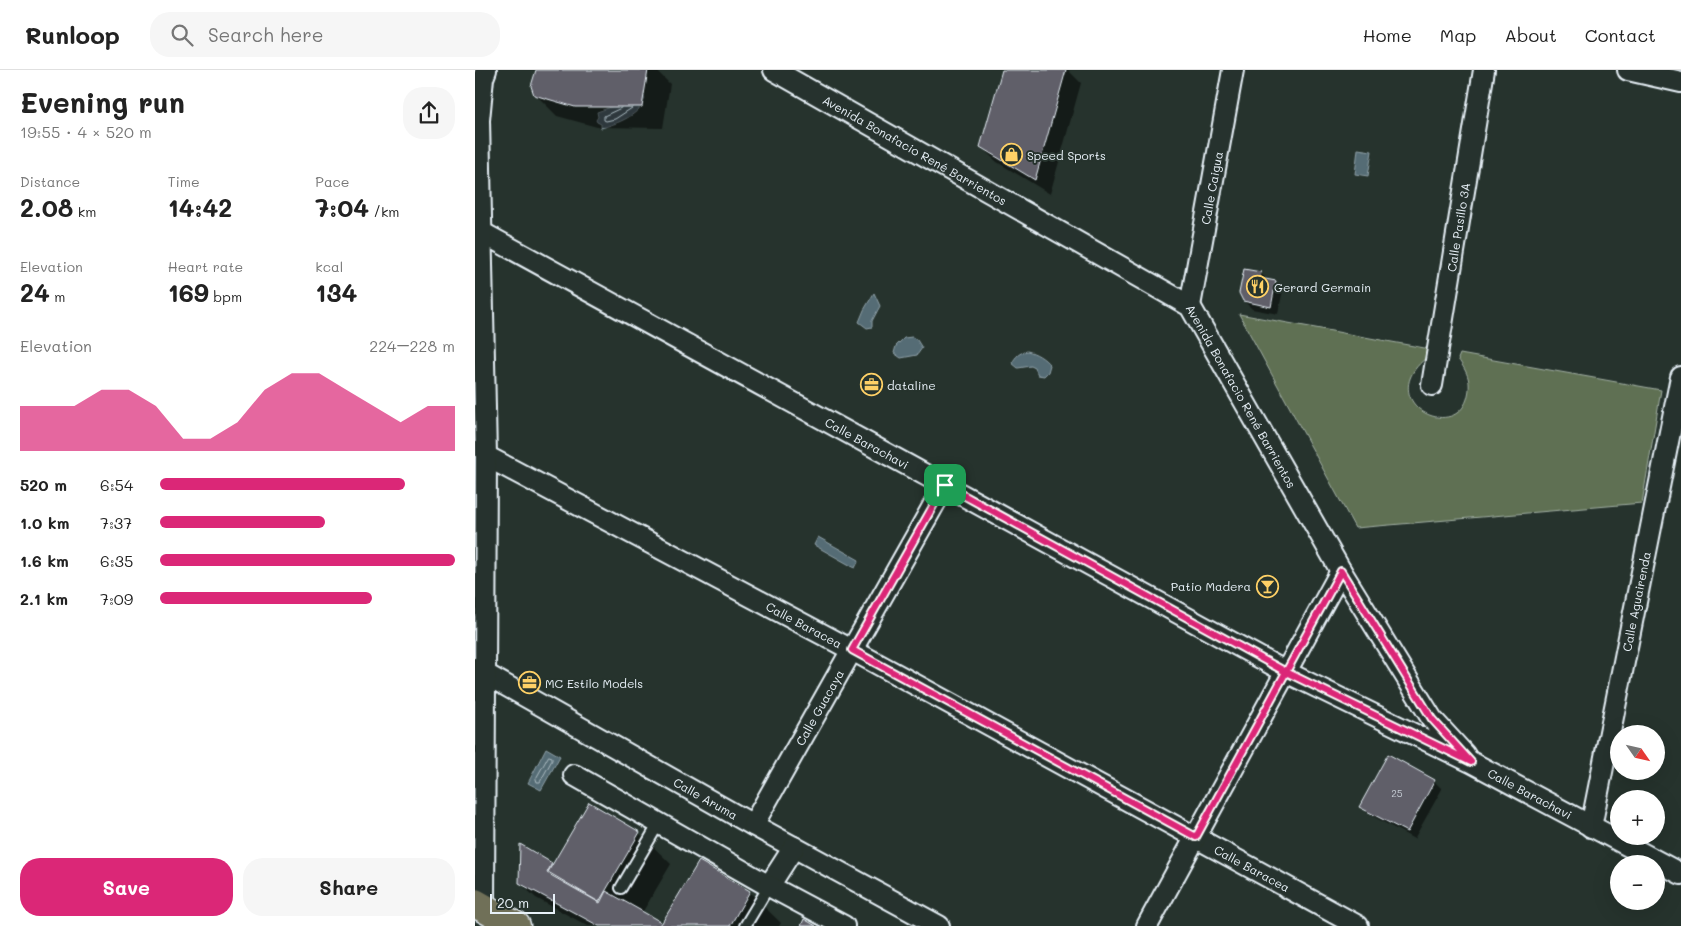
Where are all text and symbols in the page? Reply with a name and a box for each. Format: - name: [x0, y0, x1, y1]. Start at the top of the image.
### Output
- search box: [150, 12, 500, 57]
- text: Runloop: [25, 19, 120, 50]
- icon: search: [168, 21, 196, 49]
- text: Search here: [208, 22, 323, 47]
- text: Home: [1363, 23, 1412, 47]
- text: Map: [1440, 23, 1476, 47]
- text: About: [1504, 23, 1557, 47]
- text: Contact: [1585, 23, 1656, 47]
- text: Evening run: [20, 84, 185, 120]
- button: share: [403, 87, 455, 139]
- street label: Avenida Bonafacio René Barrientos: [820, 91, 1010, 209]
- text: 19:55 · 4 × 520 m: [20, 121, 152, 142]
- shop icon: Speed Sports: [999, 143, 1023, 167]
- place label: Speed Sports: [1027, 147, 1106, 163]
- street label: Calle Caigua: [1197, 150, 1226, 226]
- text: Distance: [20, 172, 80, 191]
- text: Time: [168, 172, 200, 191]
- text: Pace: [315, 172, 350, 191]
- street label: Calle Pasillo 3A: [1443, 181, 1473, 273]
- text: 2.08: [20, 191, 73, 223]
- text: 14:42: [168, 191, 232, 223]
- text: 7:04: [315, 191, 369, 223]
- text: km: [73, 202, 96, 221]
- text: /km: [369, 202, 400, 221]
- text: Elevation: [20, 257, 83, 276]
- text: Heart rate: [168, 257, 243, 276]
- text: kcal: [315, 257, 343, 276]
- restaurant icon: Gerard Germain: [1246, 275, 1270, 299]
- text: 24: [20, 276, 50, 308]
- text: 169: [168, 276, 209, 308]
- text: 134: [315, 276, 357, 308]
- place label: Gerard Germain: [1274, 279, 1371, 295]
- text: m: [50, 287, 65, 306]
- text: bpm: [209, 287, 242, 306]
- street label: Avenida Bonafacio René Barrientos: [1183, 301, 1300, 491]
- text: Elevation: [20, 335, 92, 356]
- text: 224–228 m: [369, 335, 455, 356]
- office icon: dataline: [859, 373, 883, 397]
- place label: dataline: [887, 377, 936, 393]
- street label: Calle Barachavi: [822, 414, 912, 472]
- pin: [924, 464, 966, 506]
- icon: arrive: [931, 471, 959, 499]
- text: 520 m: [20, 474, 67, 495]
- text: 6:54: [100, 474, 133, 495]
- text: 1.0 km: [20, 512, 69, 533]
- text: 7:37: [100, 512, 132, 533]
- text: 1.6 km: [20, 550, 69, 571]
- text: 6:35: [100, 550, 133, 571]
- street label: Calle Aguairenda: [1618, 550, 1654, 653]
- bar icon: Patio Madera: [1255, 574, 1279, 598]
- place label: Patio Madera: [1171, 578, 1251, 594]
- text: 2.1 km: [20, 588, 68, 609]
- text: 7:09: [100, 588, 133, 609]
- street label: Calle Baracea: [763, 598, 845, 651]
- street label: Calle Guacaya: [792, 667, 847, 748]
- office icon: MC Estilo Models: [517, 671, 541, 695]
- place label: MC Estilo Models: [545, 675, 643, 691]
- north arrow: [1610, 725, 1665, 780]
- map controls: [1610, 725, 1665, 910]
- street label: Calle Barachavi: [1485, 764, 1575, 822]
- street label: Calle Aruma: [671, 774, 741, 823]
- house number: 25: [1391, 786, 1403, 800]
- button: +: [1610, 790, 1665, 845]
- street label: Calle Baracea: [1211, 841, 1293, 895]
- button: −: [1610, 855, 1665, 910]
- button: Save: [20, 858, 233, 916]
- button: Share: [243, 858, 455, 916]
- scale bar: [490, 891, 555, 914]
- text: 20 m: [497, 893, 529, 912]

